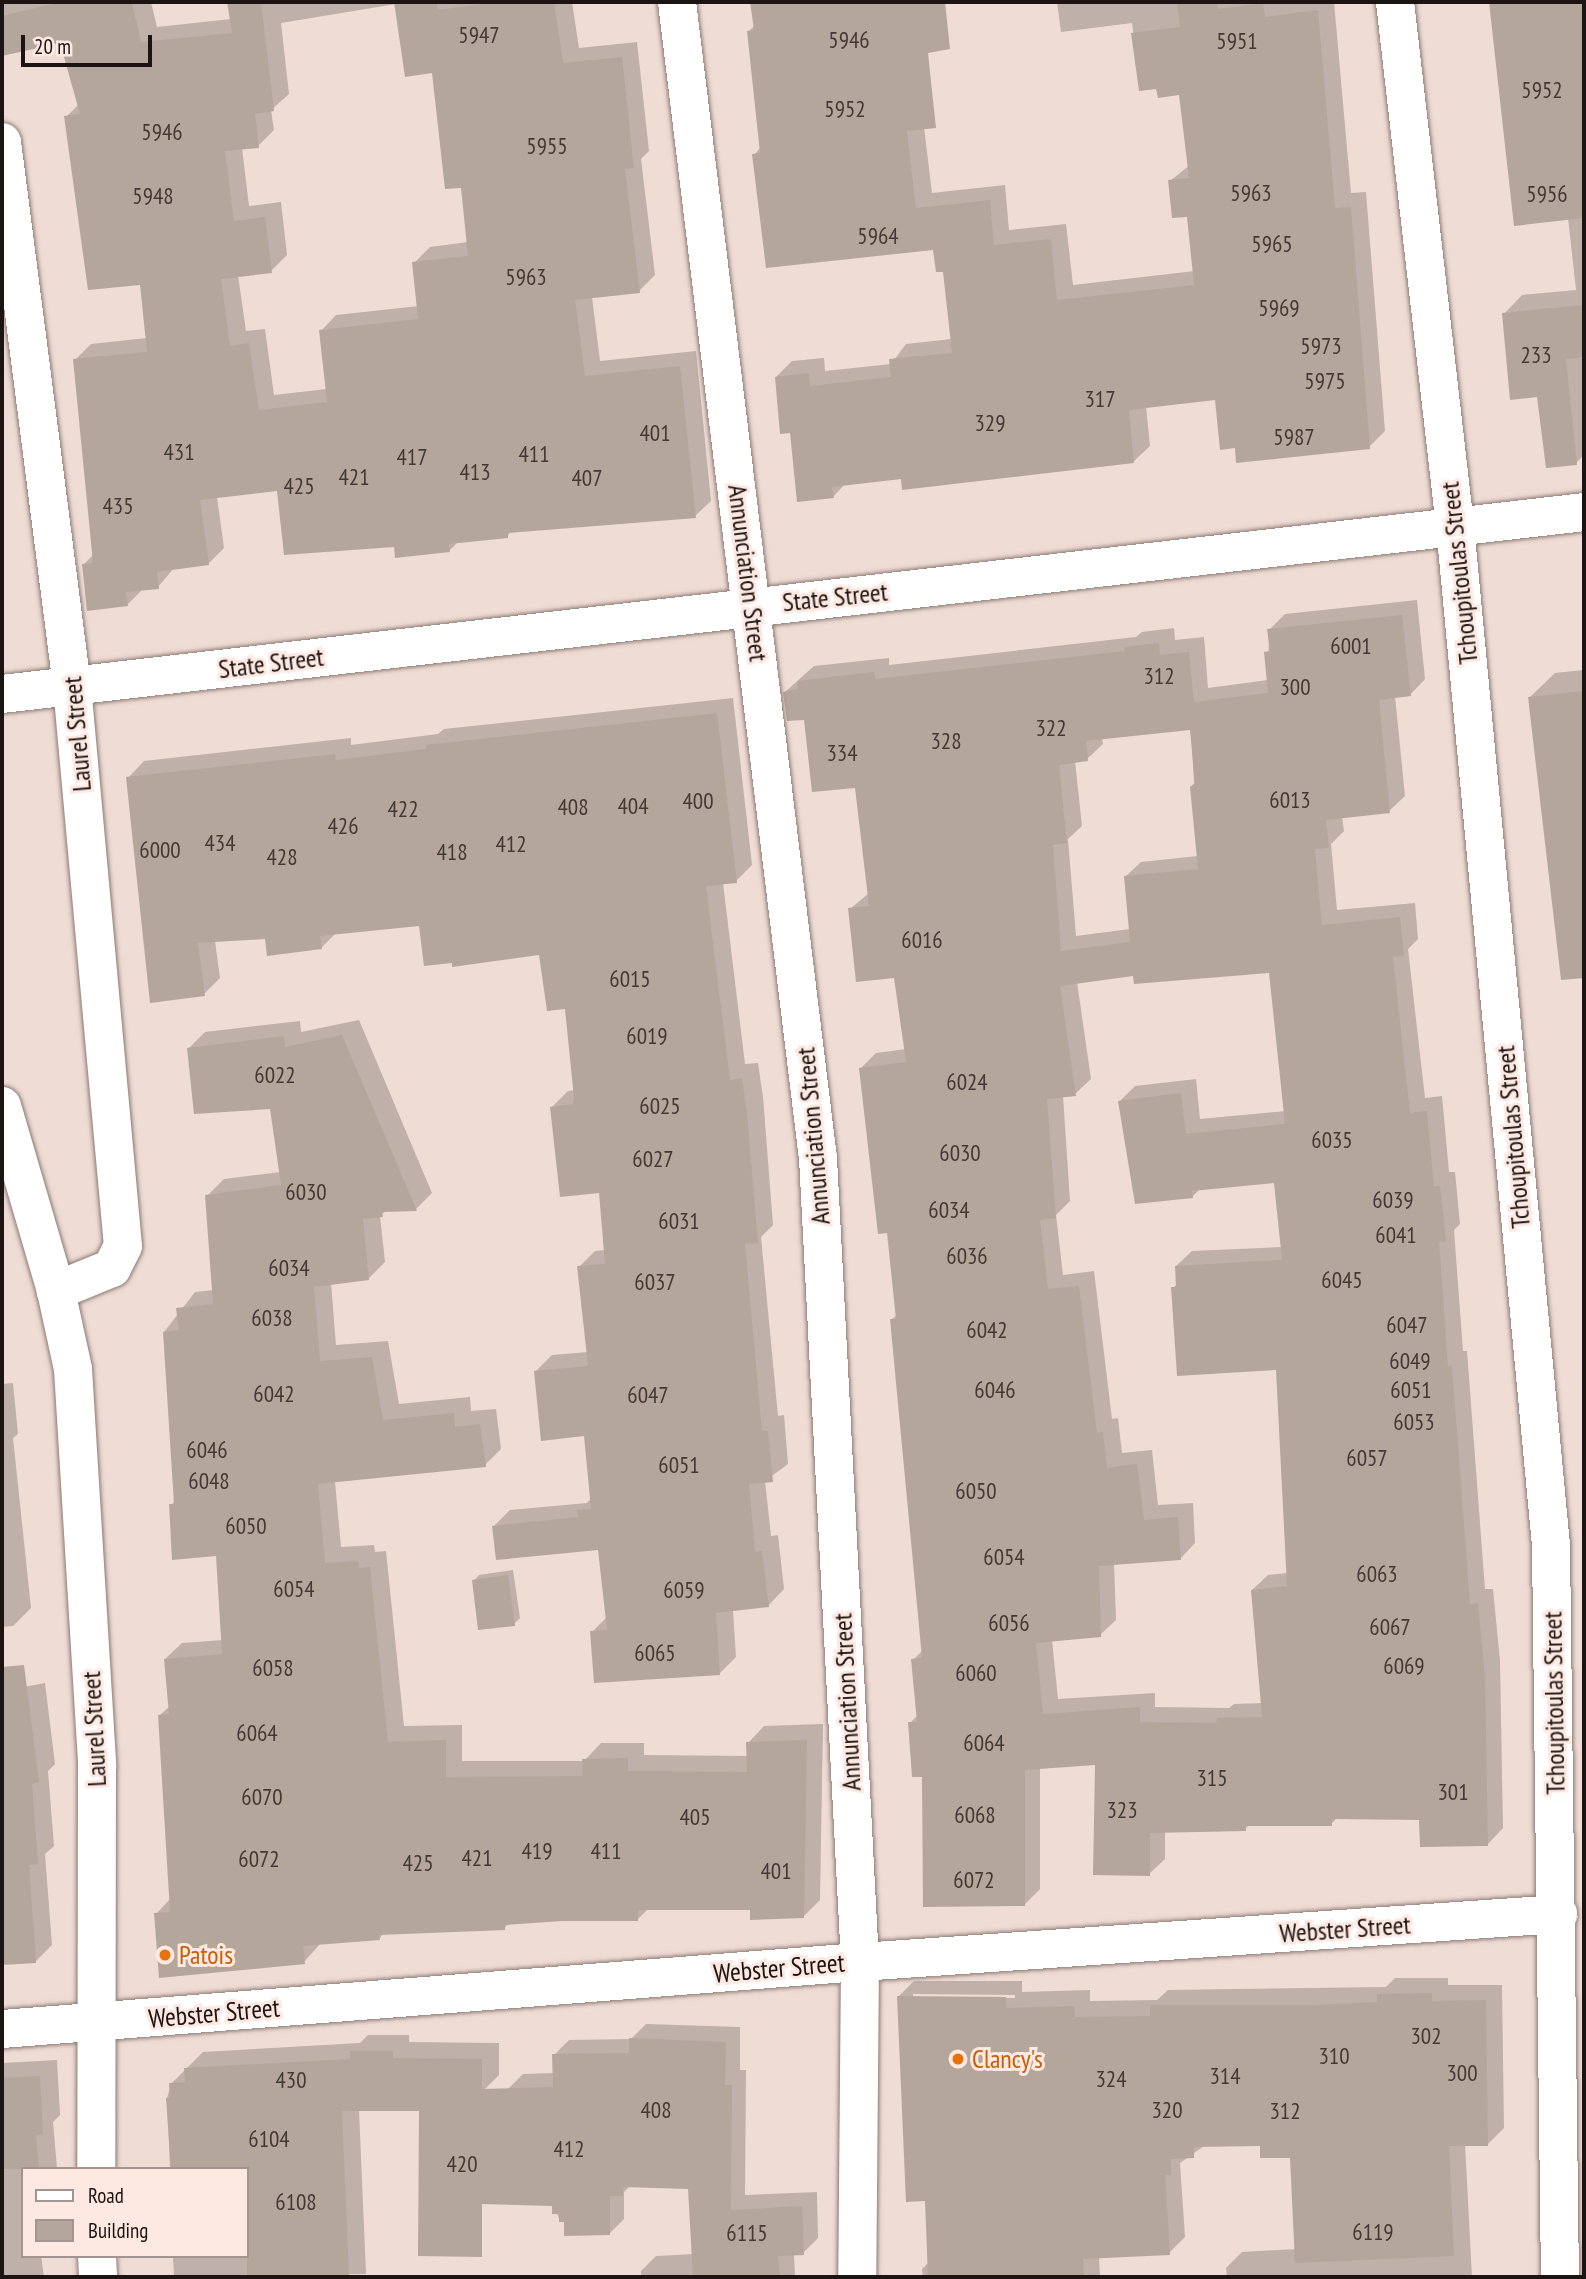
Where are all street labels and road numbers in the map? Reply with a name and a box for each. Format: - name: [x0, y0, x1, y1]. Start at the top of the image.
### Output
- street label: Tchoupitoulas Street: [1434, 480, 1484, 666]
- street label: Annunciation Street: [722, 483, 774, 663]
- street label: State Street: [781, 576, 889, 618]
- street label: State Street: [217, 641, 325, 685]
- street label: Laurel Street: [56, 675, 98, 793]
- street label: Tchoupitoulas Street: [1489, 1044, 1537, 1230]
- street label: Annunciation Street: [790, 1046, 836, 1226]
- street label: Tchoupitoulas Street: [1537, 1611, 1571, 1795]
- street label: Annunciation Street: [827, 1612, 867, 1792]
- street label: Laurel Street: [75, 1671, 113, 1787]
- street label: Webster Street: [1278, 1909, 1412, 1949]
- street label: Webster Street: [712, 1947, 846, 1989]
- street label: Webster Street: [147, 1992, 281, 2034]

